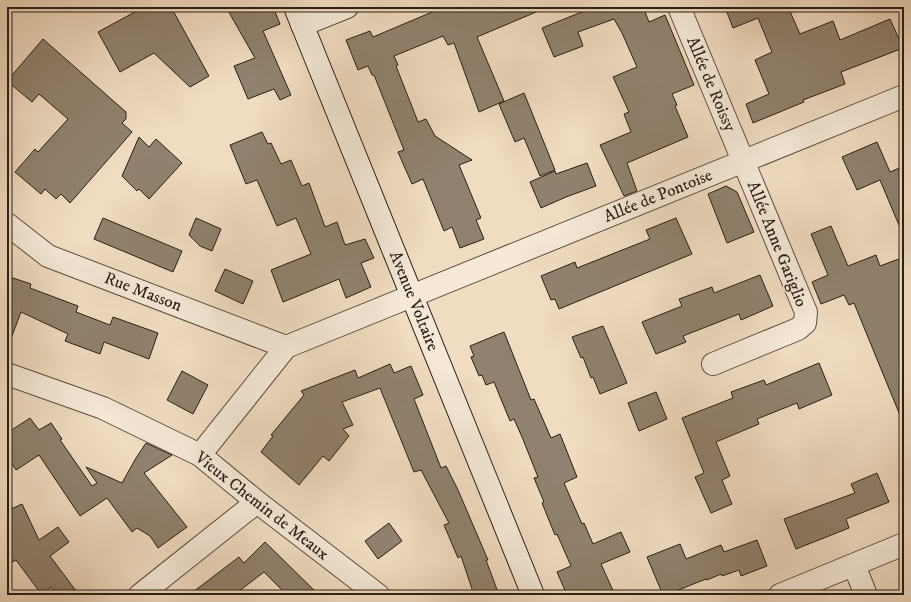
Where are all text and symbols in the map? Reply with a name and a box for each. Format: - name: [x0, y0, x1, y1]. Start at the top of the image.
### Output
- street label: Allée de Roissy: [681, 33, 741, 136]
- street label: Allée de Pontoise: [600, 164, 716, 228]
- street label: Allée Anne Gariglio: [742, 178, 812, 310]
- street label: Avenue Voltaire: [384, 248, 444, 354]
- street label: Rue Masson: [101, 267, 185, 317]
- street label: Vieux Chemin de Meaux: [190, 446, 334, 566]

